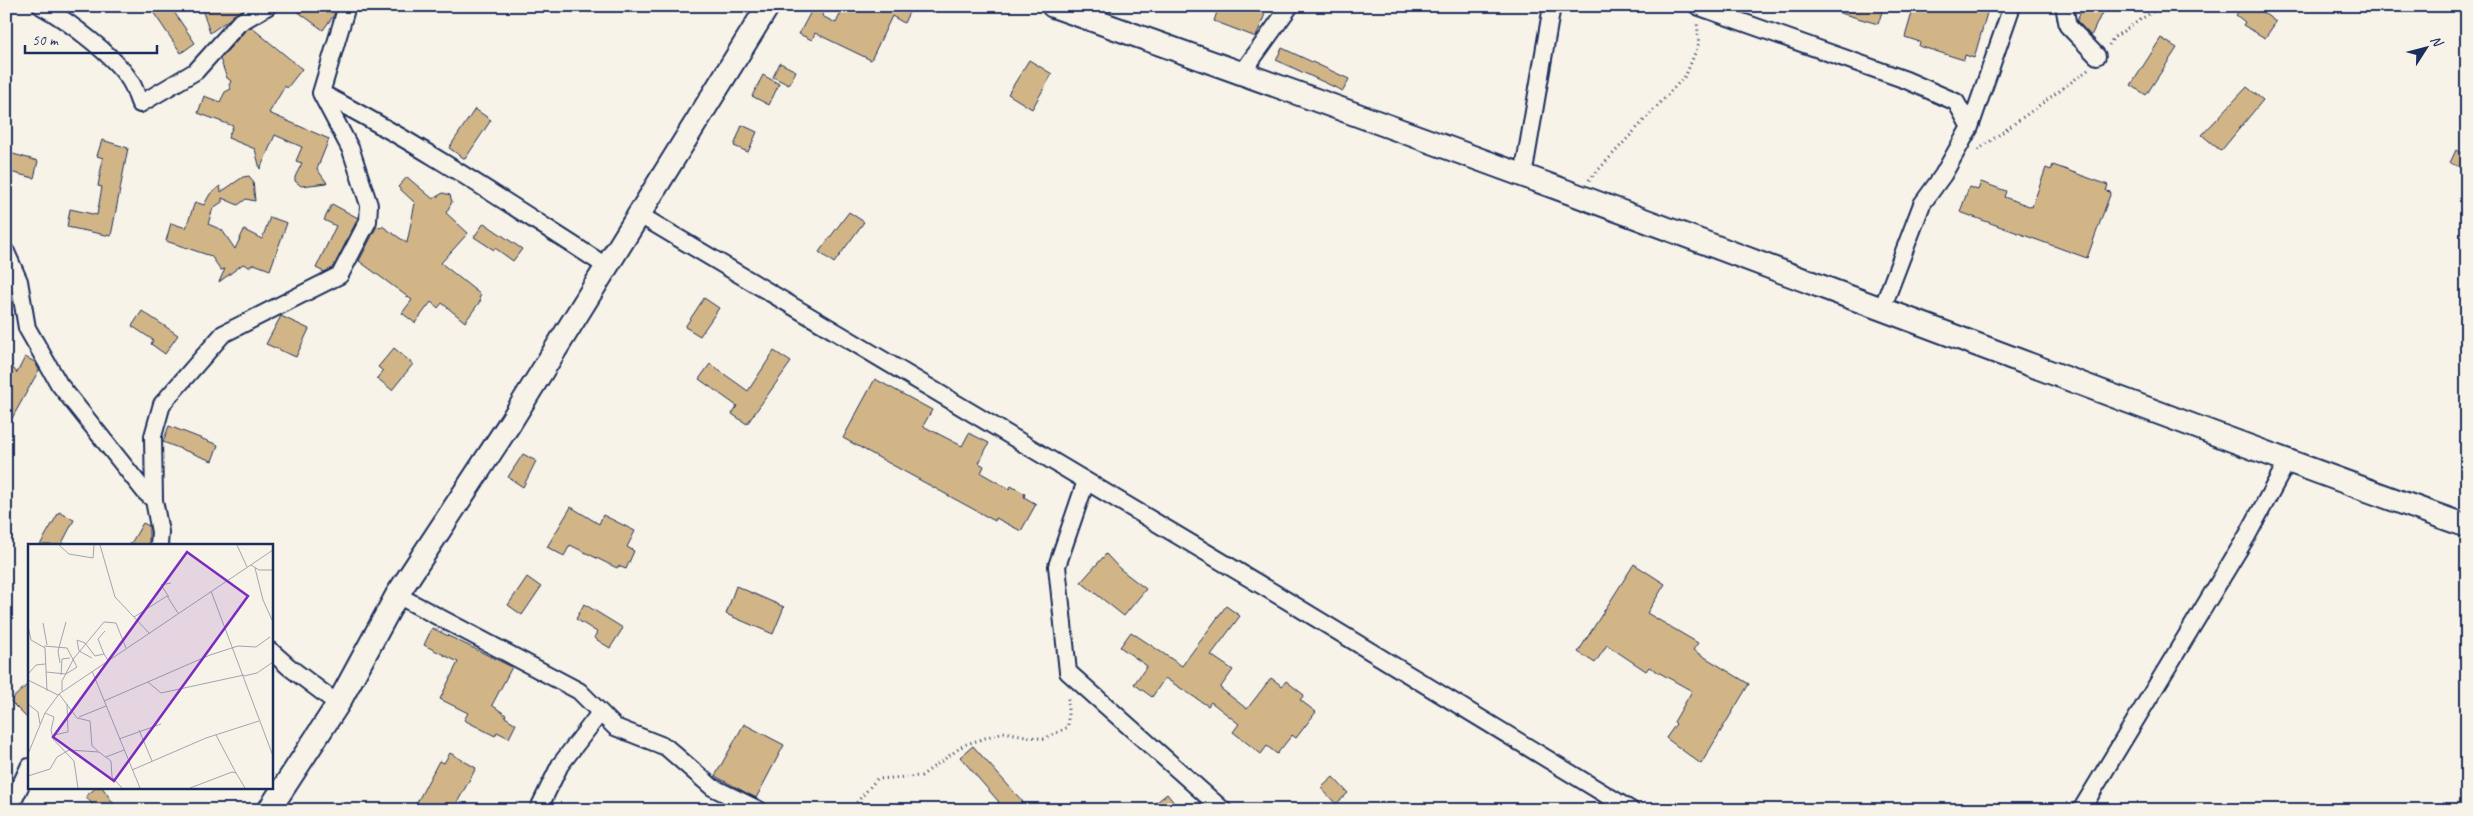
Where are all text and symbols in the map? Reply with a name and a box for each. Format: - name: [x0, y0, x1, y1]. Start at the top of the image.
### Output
- scale bar: [25, 22, 158, 54]
- north arrow: [2400, 22, 2450, 72]
- text: 50 m: [32, 31, 59, 50]
- text: N: [2427, 32, 2447, 51]
- inset map: [28, 544, 272, 788]

